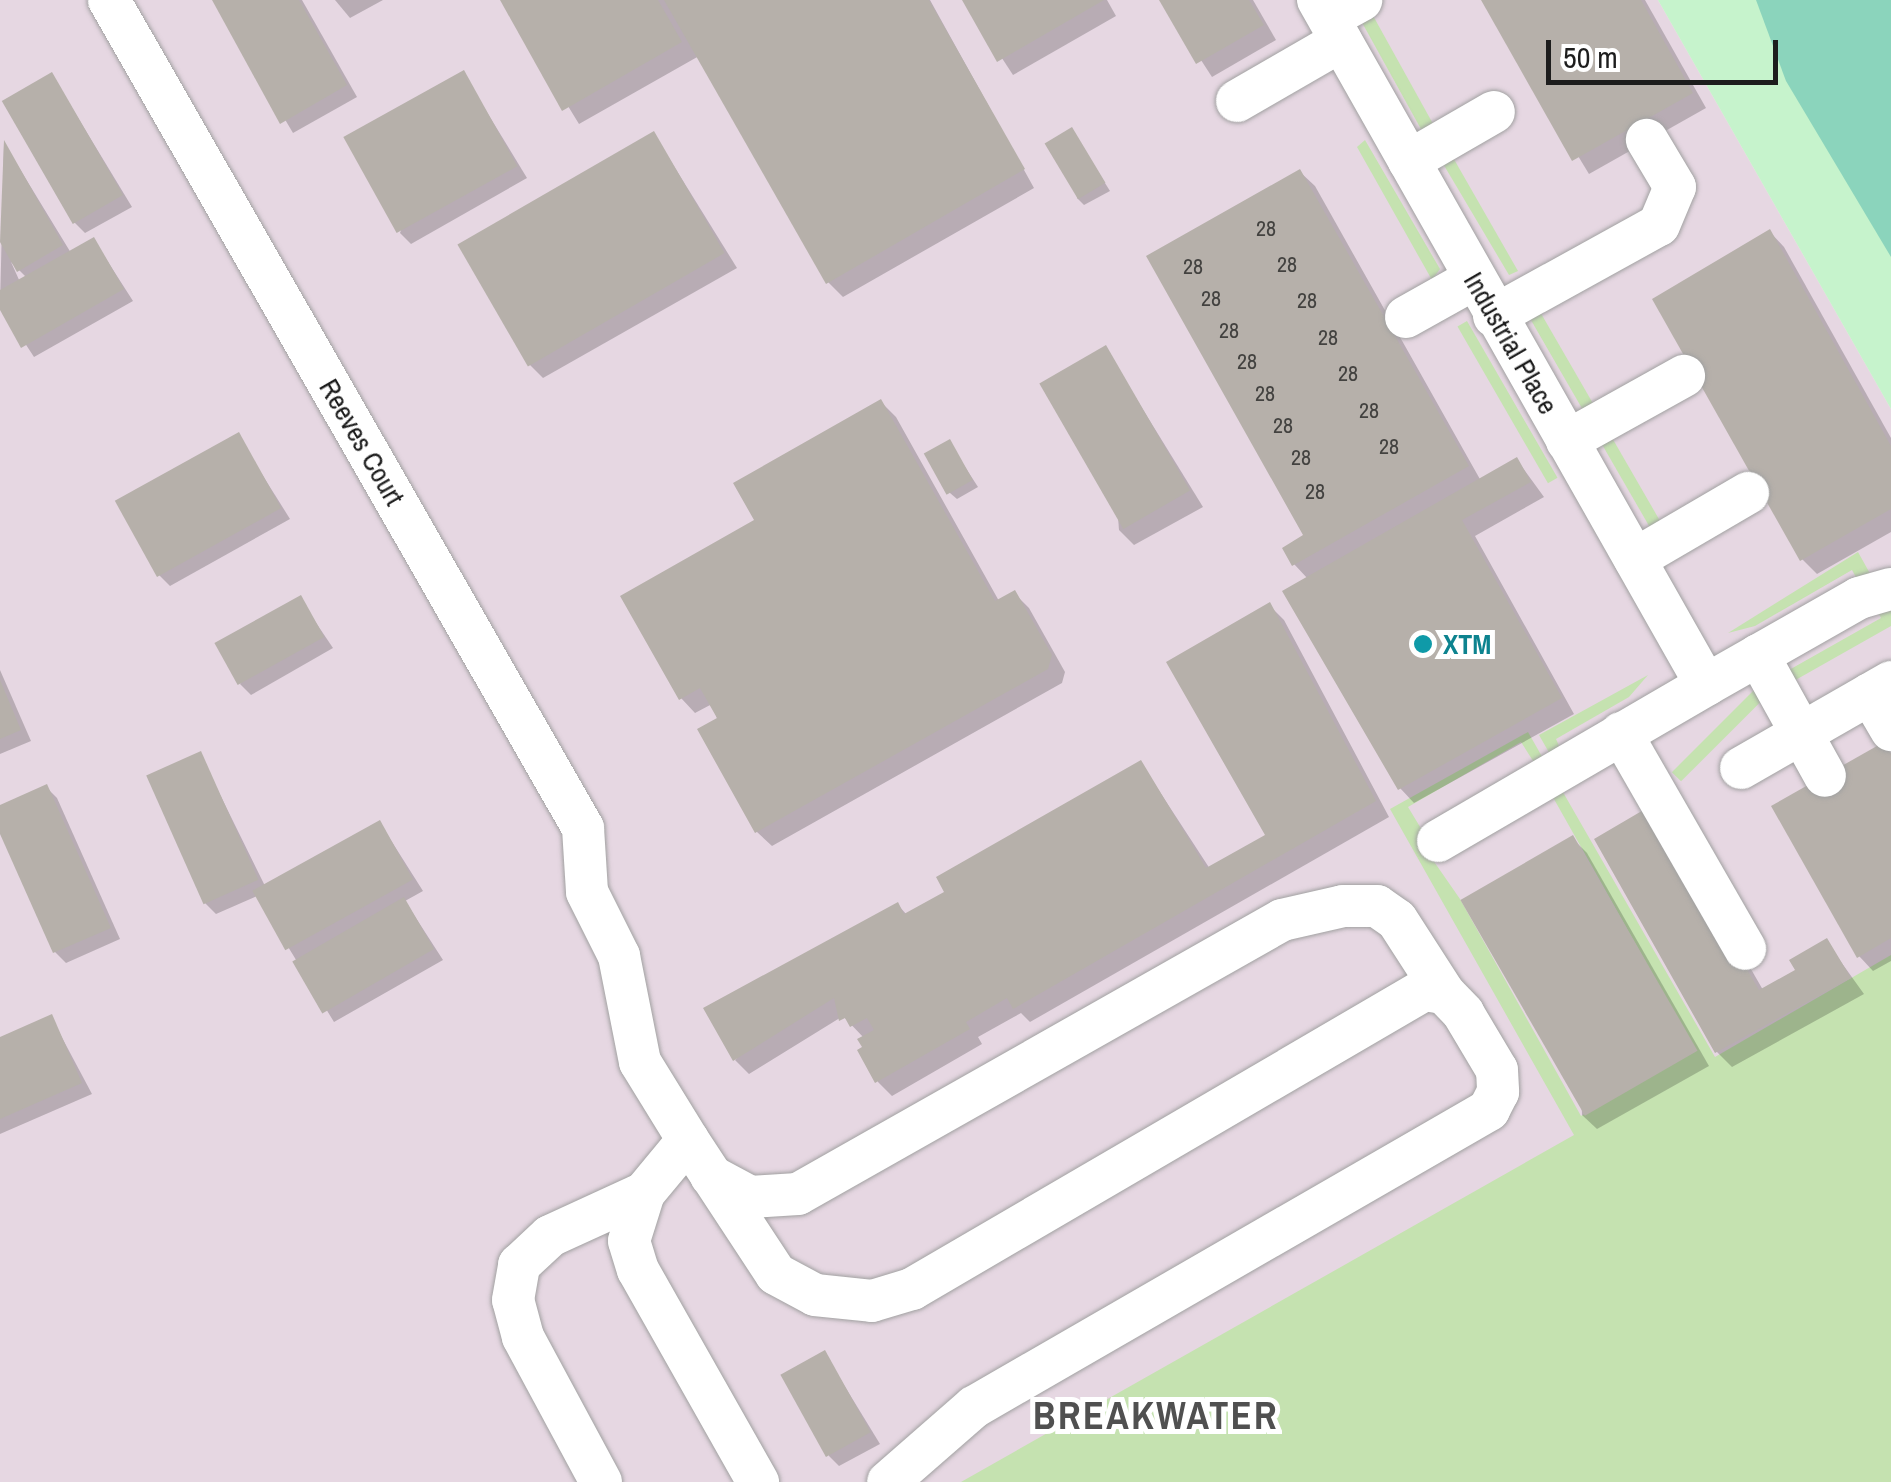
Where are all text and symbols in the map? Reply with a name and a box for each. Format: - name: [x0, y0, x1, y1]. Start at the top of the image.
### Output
- scale bar: [1551, 20, 1784, 82]
- text: 50 m: [1563, 37, 1618, 77]
- house number: 28: [1256, 216, 1276, 242]
- house number: 28: [1277, 252, 1297, 278]
- house number: 28: [1183, 254, 1203, 280]
- street label: Industrial Place: [1457, 266, 1565, 420]
- house number: 28: [1201, 286, 1221, 312]
- house number: 28: [1297, 288, 1317, 314]
- house number: 28: [1219, 318, 1239, 344]
- house number: 28: [1318, 325, 1338, 351]
- house number: 28: [1237, 349, 1257, 375]
- house number: 28: [1338, 361, 1358, 387]
- street label: Reeves Court: [312, 373, 412, 511]
- house number: 28: [1255, 381, 1275, 407]
- house number: 28: [1359, 398, 1379, 424]
- house number: 28: [1273, 413, 1293, 439]
- house number: 28: [1379, 434, 1399, 460]
- house number: 28: [1291, 445, 1311, 471]
- house number: 28: [1305, 479, 1325, 505]
- place label: XTM: [1443, 627, 1491, 661]
- marker: XTM: [1412, 633, 1434, 655]
- district label: BREAKWATER: [1033, 1393, 1279, 1439]

